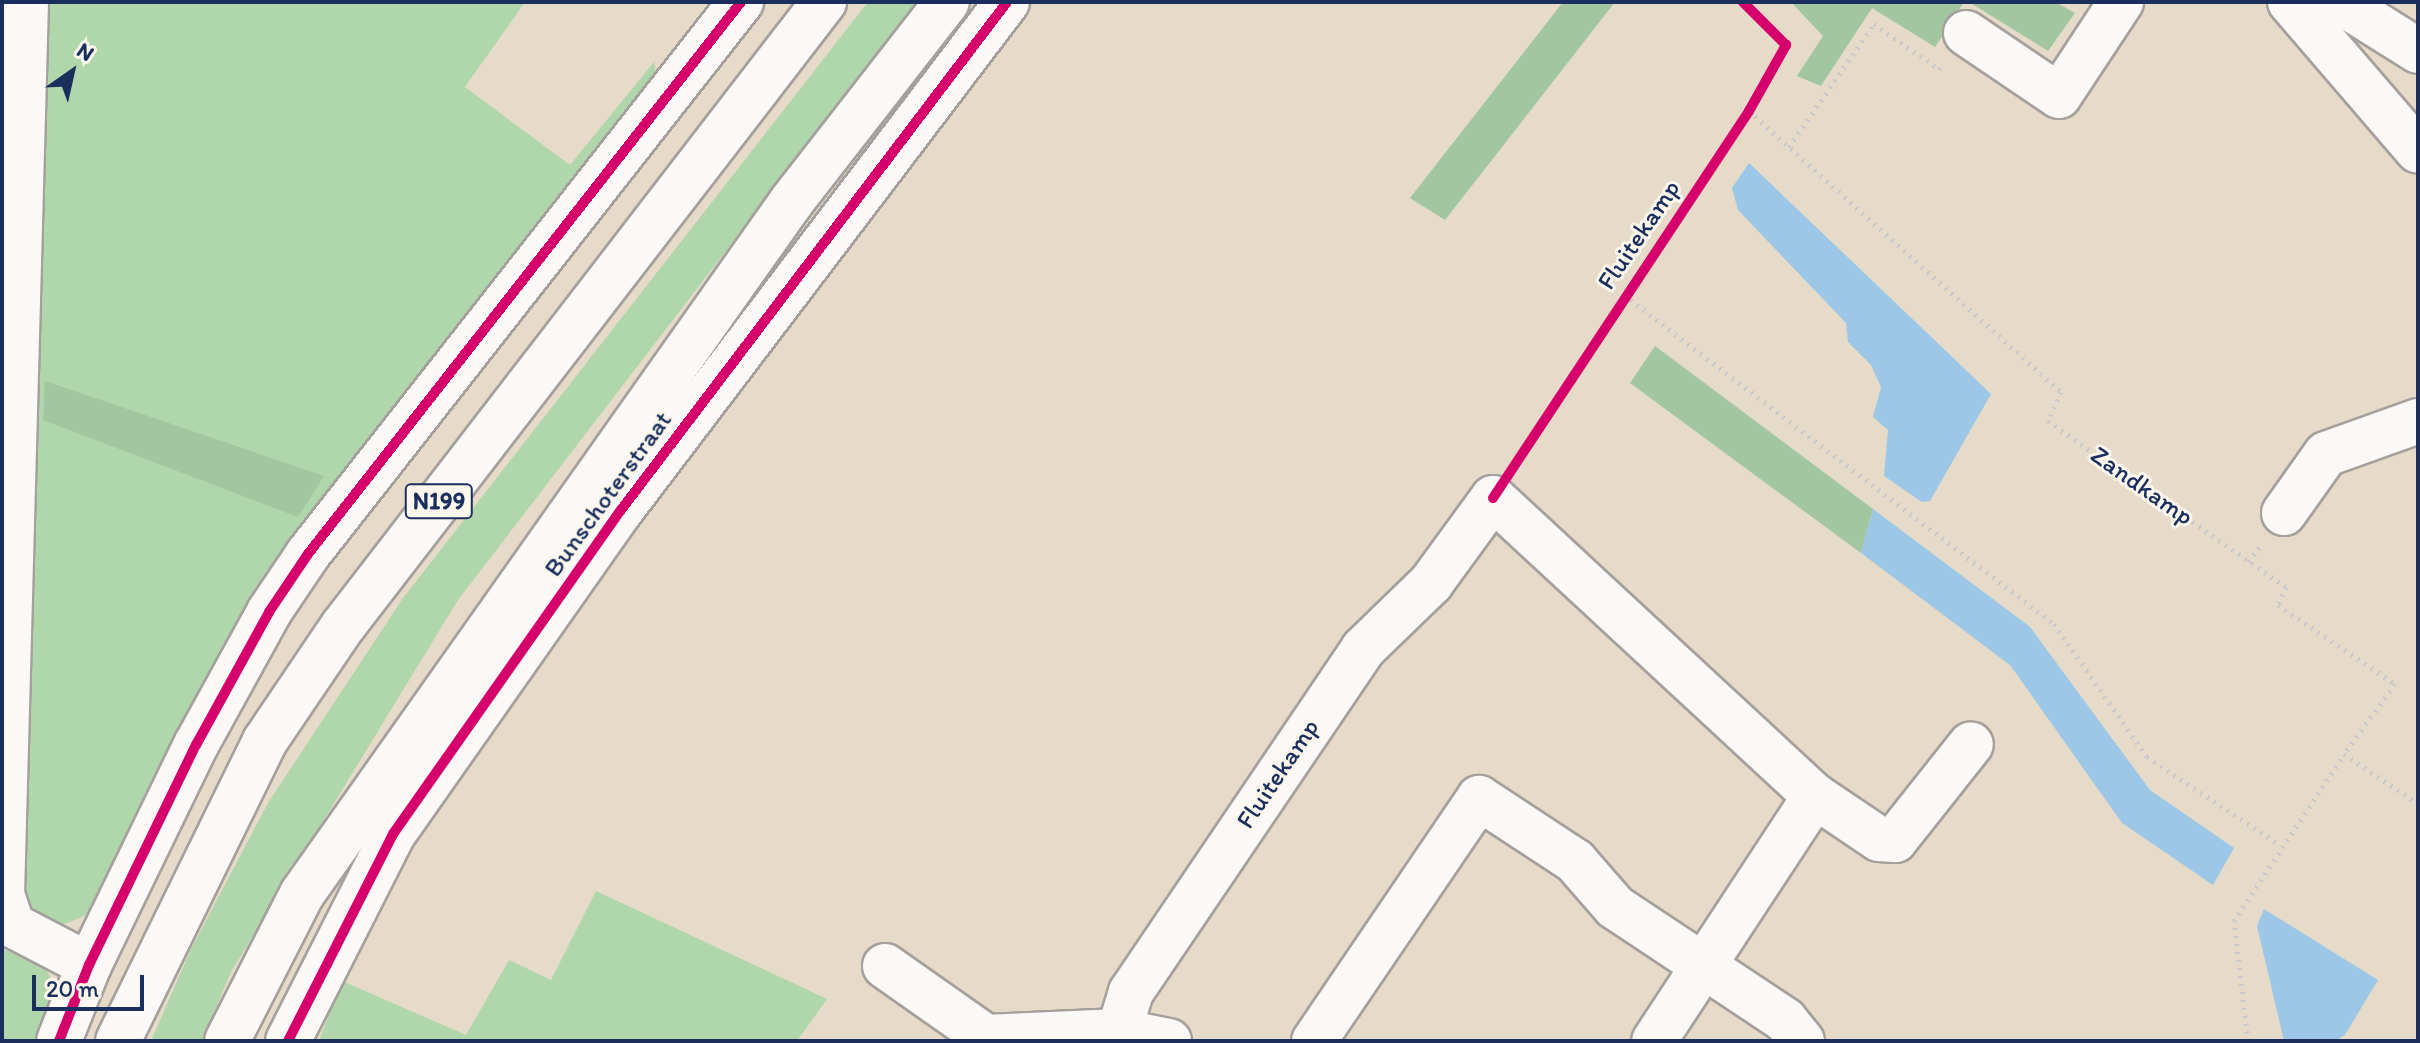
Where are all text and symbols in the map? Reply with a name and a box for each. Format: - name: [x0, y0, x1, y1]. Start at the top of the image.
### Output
- north arrow: [32, 32, 112, 112]
- text: N: [72, 36, 99, 67]
- street label: Fluitekamp: [1591, 174, 1687, 296]
- street label: Bunschoterstraat: [537, 405, 679, 583]
- street label: Zandkamp: [2085, 439, 2199, 533]
- road number: N199: [403, 481, 475, 521]
- street label: Fluitekamp: [1230, 713, 1326, 835]
- scale bar: [36, 959, 148, 1009]
- text: 20 m: [46, 974, 99, 1003]

